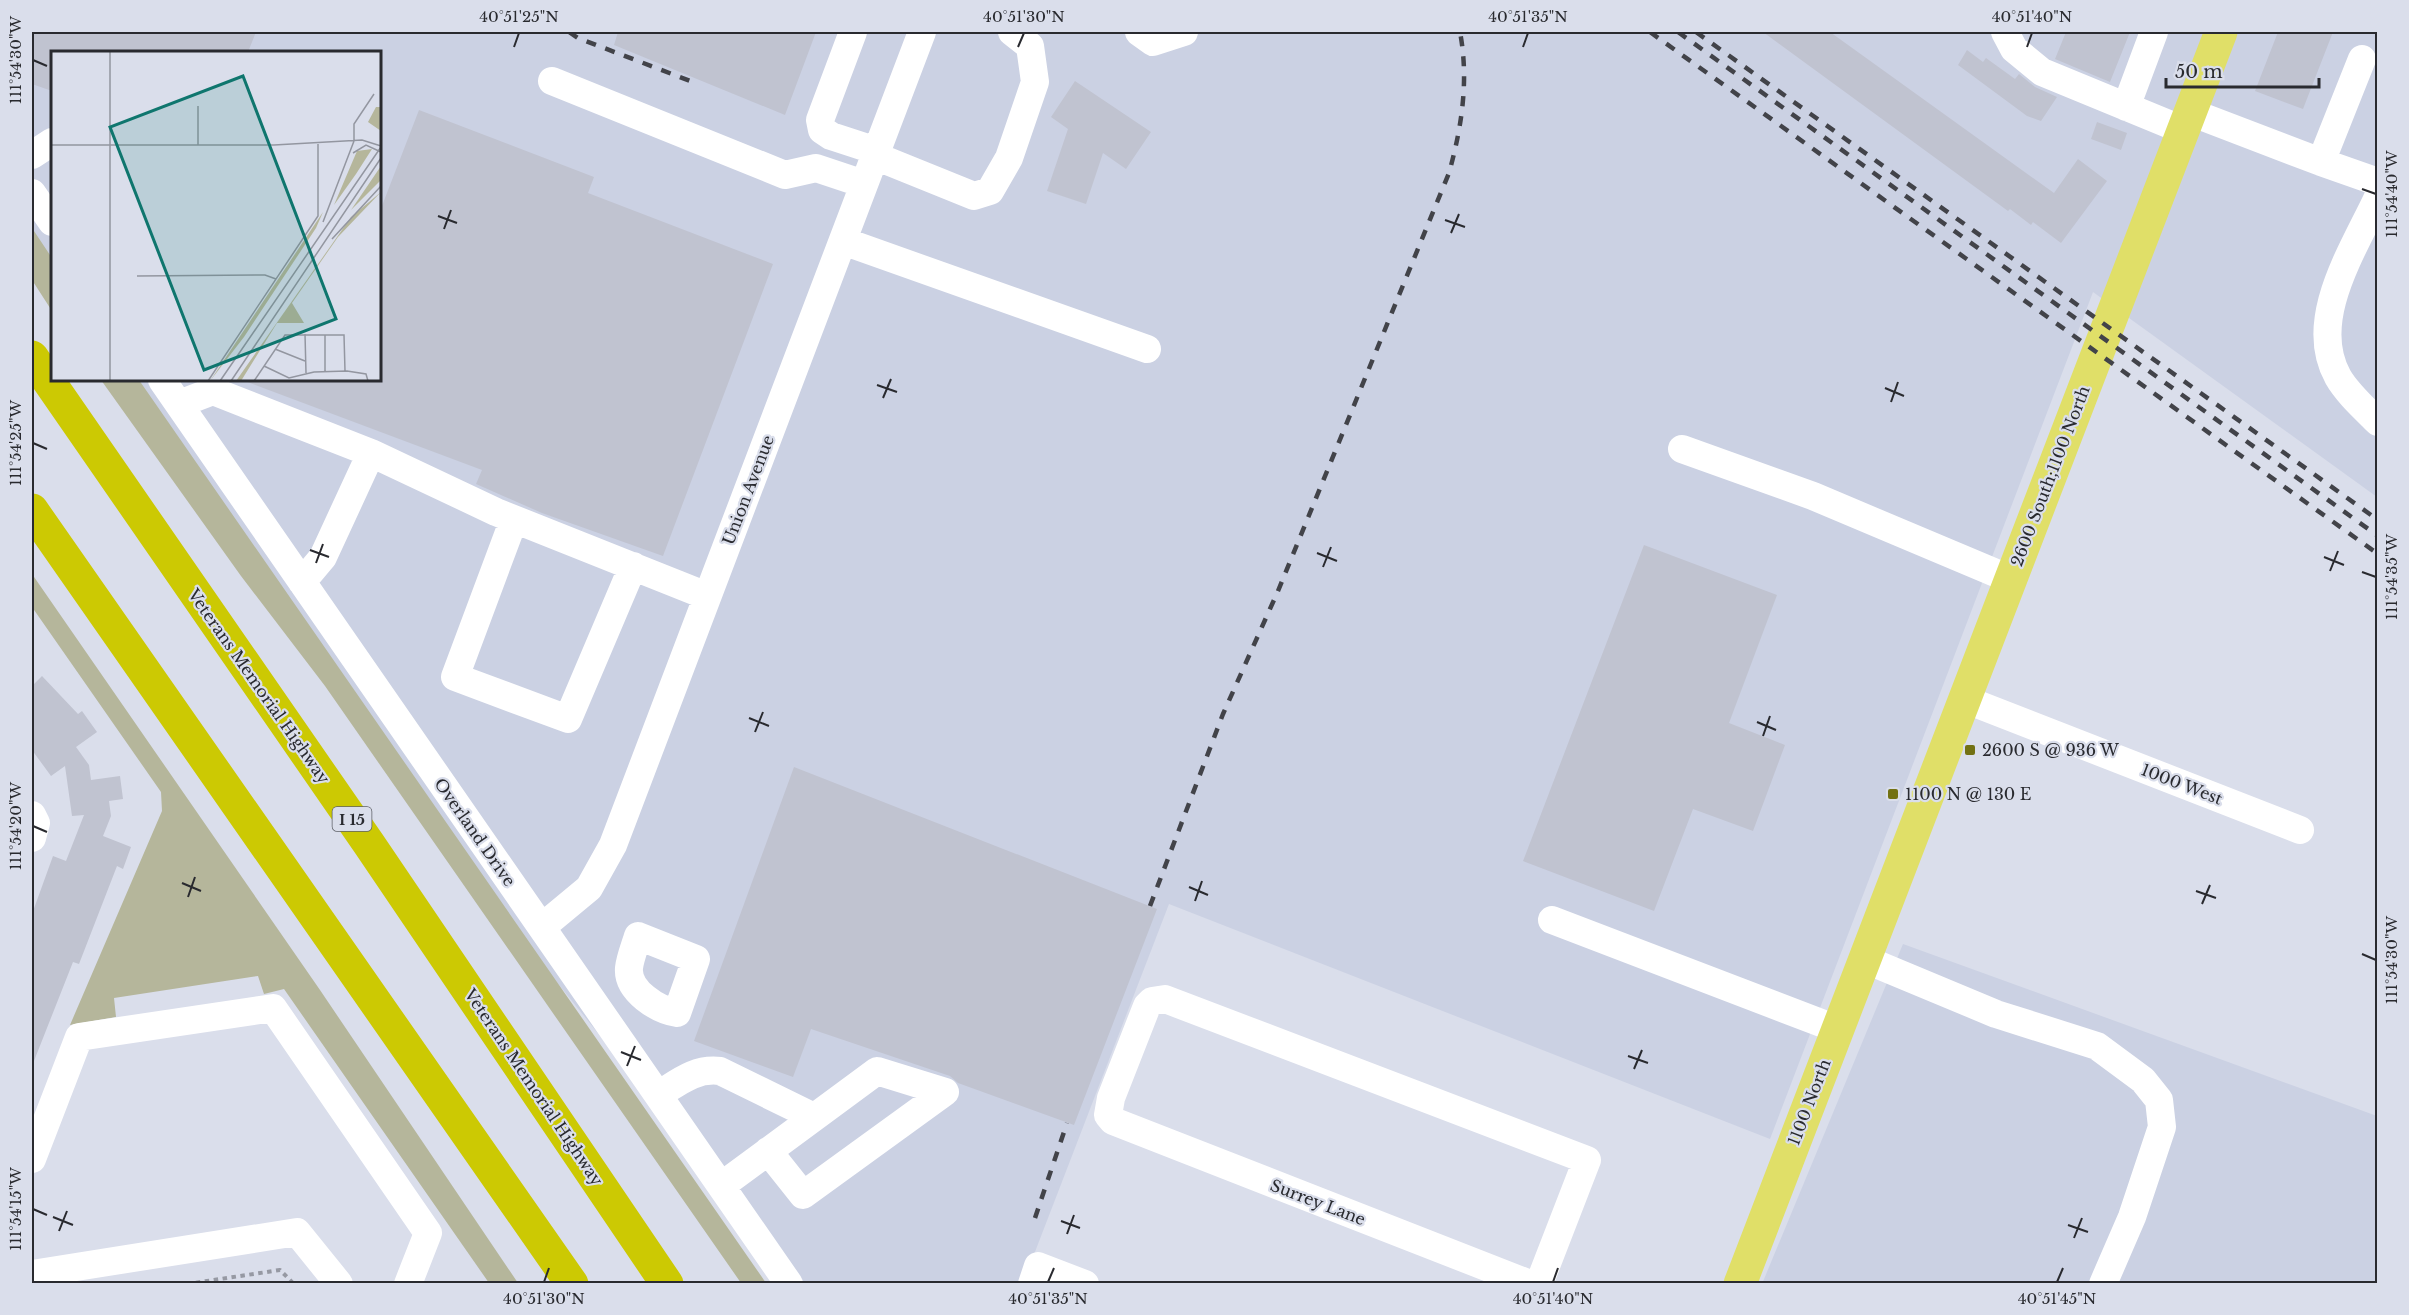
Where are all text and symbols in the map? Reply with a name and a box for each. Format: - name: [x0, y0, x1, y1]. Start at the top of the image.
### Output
- text: 40°51'25"N: [479, 7, 559, 26]
- text: 40°51'30"N: [983, 7, 1065, 26]
- text: 40°51'35"N: [1488, 7, 1568, 26]
- text: 40°51'40"N: [1992, 7, 2072, 26]
- text: 111°54'30"W: [6, 15, 25, 104]
- inset map: [51, 51, 381, 381]
- scale bar: [2166, 51, 2319, 89]
- text: 50 m: [2175, 61, 2223, 83]
- text: 111°54'40"W: [2382, 150, 2401, 238]
- street label: 2600 South;1100 North: [2006, 383, 2094, 569]
- text: 111°54'25"W: [6, 400, 25, 486]
- street label: Union Avenue: [718, 432, 778, 548]
- text: 111°54'35"W: [2382, 534, 2401, 620]
- street label: Veterans Memorial Highway: [183, 584, 335, 788]
- place label: 2600 S @ 936 W: [1982, 740, 2119, 760]
- marker: 2600 S @ 936 W: [1963, 743, 1977, 757]
- street label: 1000 West: [2139, 759, 2225, 809]
- street label: Overland Drive: [430, 774, 520, 890]
- text: 111°54'20"W: [6, 781, 25, 870]
- place label: 1100 N @ 130 E: [1905, 784, 2031, 804]
- marker: 1100 N @ 130 E: [1886, 787, 1900, 801]
- road number: I 15: [332, 807, 372, 831]
- text: 111°54'30"W: [2382, 915, 2401, 1004]
- street label: Veterans Memorial Highway: [460, 984, 608, 1190]
- street label: 1100 North: [1783, 1056, 1835, 1148]
- text: 111°54'15"W: [6, 1167, 25, 1251]
- street label: Surrey Lane: [1268, 1175, 1368, 1229]
- text: 40°51'30"N: [503, 1289, 585, 1308]
- text: 40°51'35"N: [1008, 1289, 1088, 1308]
- text: 40°51'40"N: [1513, 1289, 1593, 1308]
- text: 40°51'45"N: [2018, 1289, 2096, 1308]

